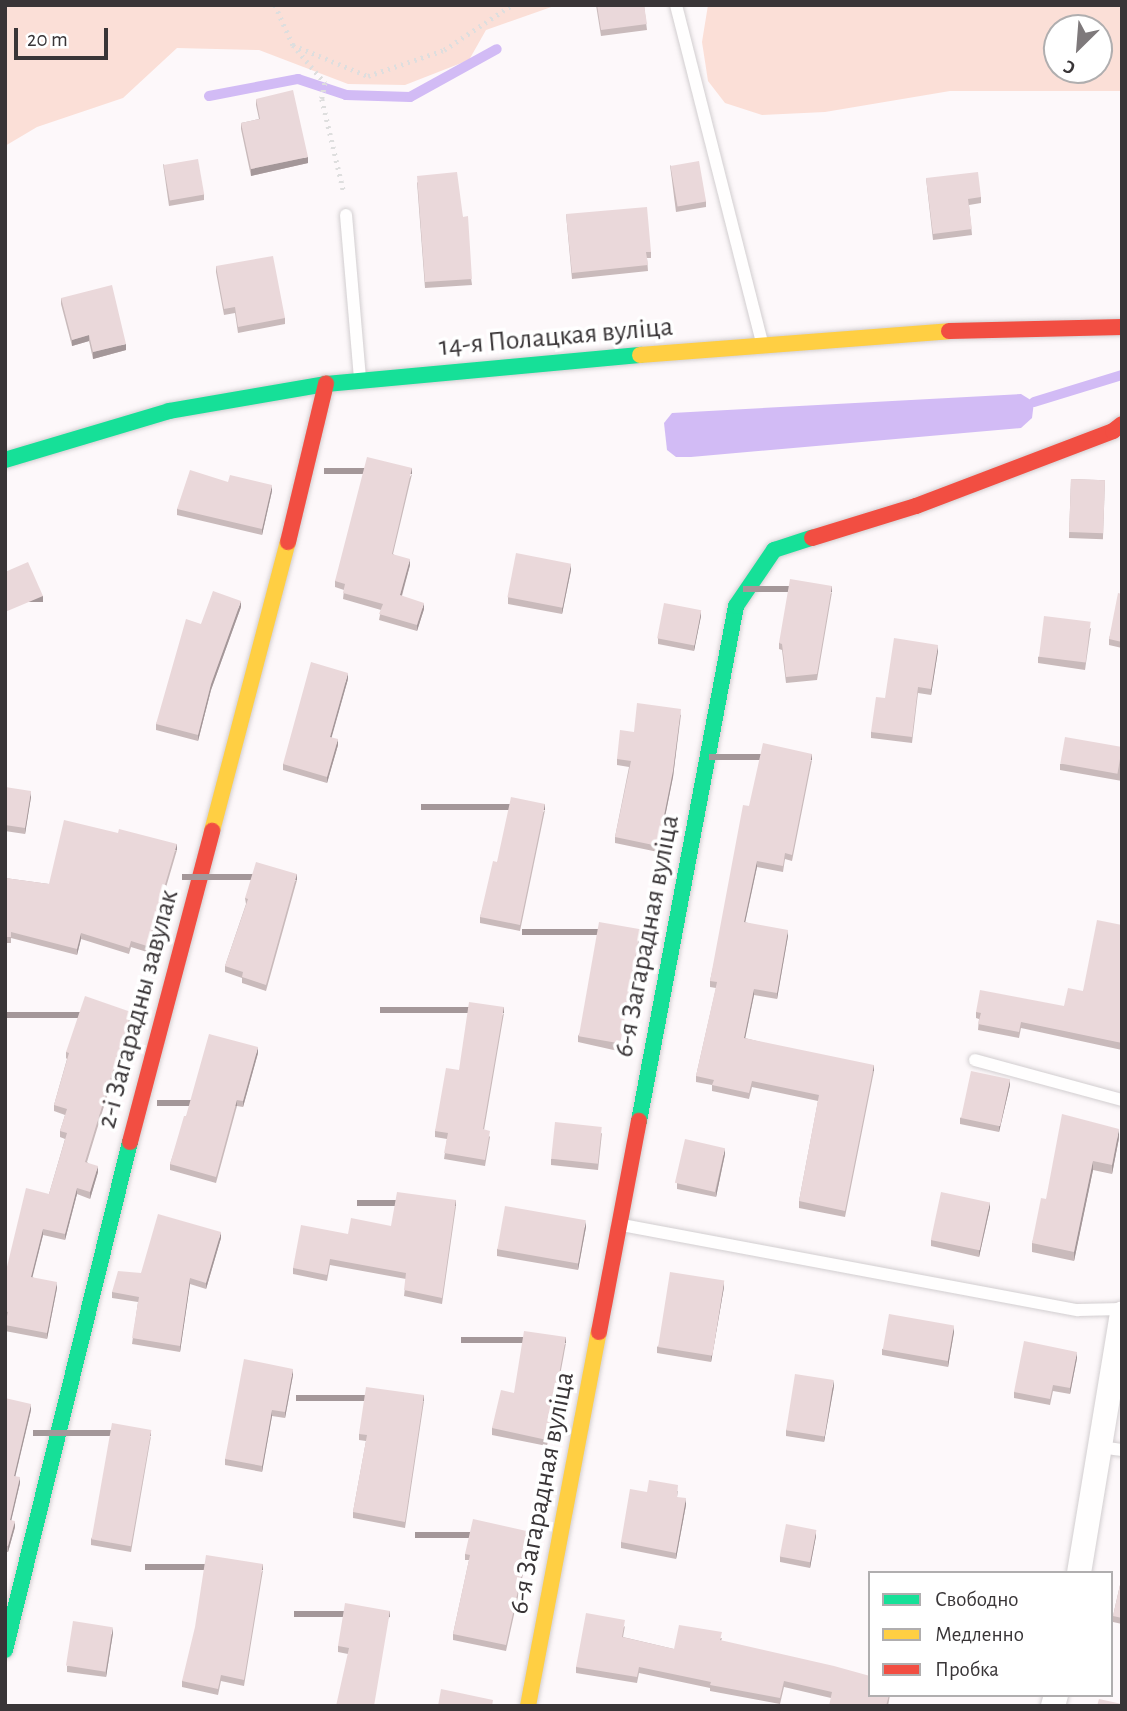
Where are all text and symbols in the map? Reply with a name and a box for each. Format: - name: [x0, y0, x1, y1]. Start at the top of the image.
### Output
- scale bar: [18, 14, 112, 58]
- north arrow: [1043, 14, 1113, 84]
- text: 20 m: [27, 29, 68, 50]
- text: С: [1061, 56, 1079, 78]
- street label: 14-я Полацкая вуліца: [438, 310, 674, 364]
- street label: 6-я Загарадная вуліца: [607, 812, 687, 1060]
- street label: 2-і Загарадны завулак: [90, 886, 186, 1132]
- street label: 6-я Загарадная вуліца: [502, 1369, 582, 1617]
- legend: [868, 1571, 1113, 1697]
- text: Свободно: [935, 1589, 1019, 1610]
- text: Медленно: [935, 1624, 1024, 1645]
- text: Пробка: [935, 1659, 999, 1680]

